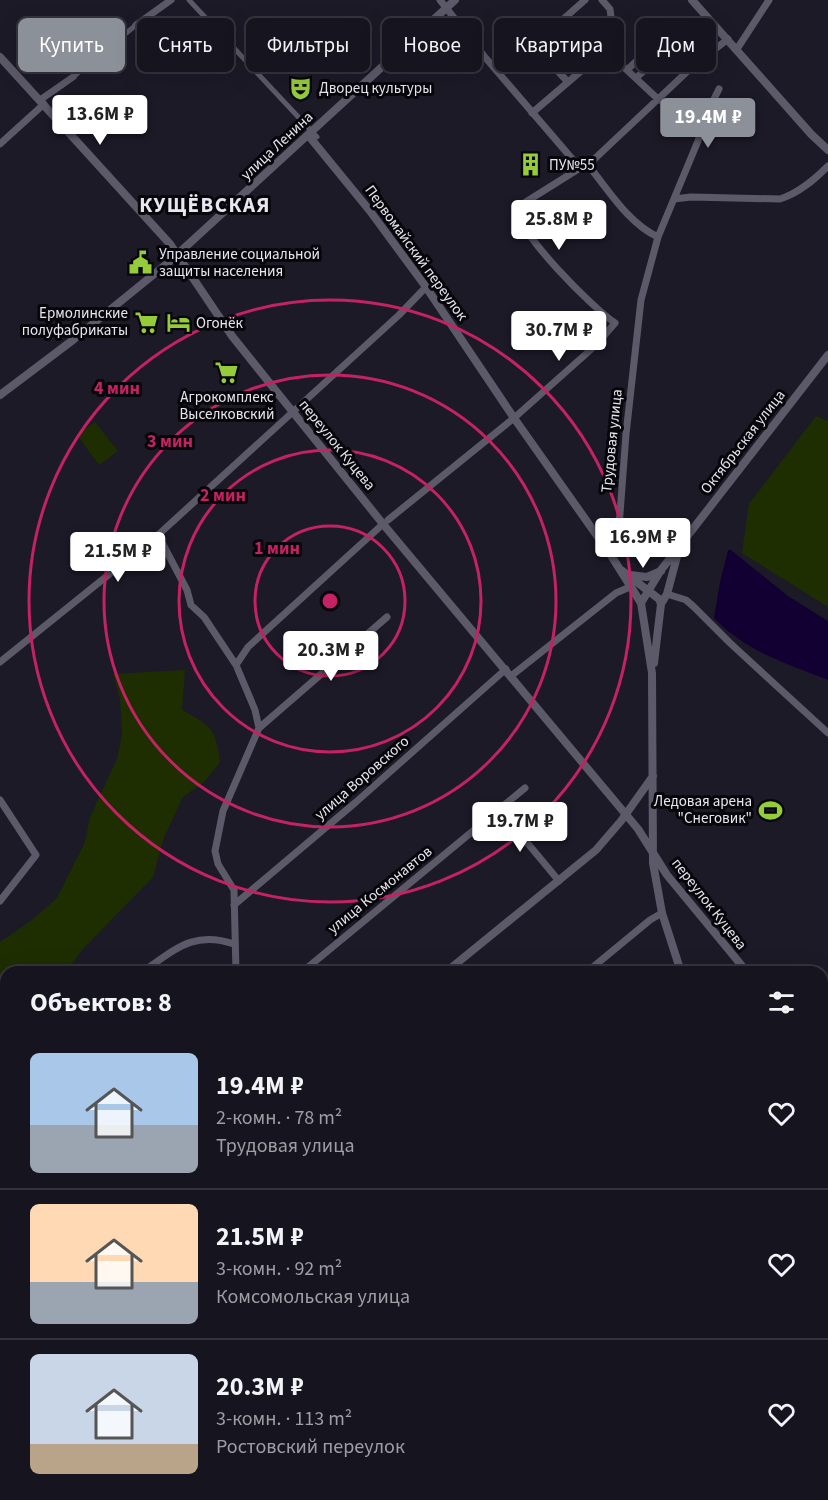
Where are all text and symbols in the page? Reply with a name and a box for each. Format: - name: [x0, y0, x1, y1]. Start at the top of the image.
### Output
- chip: Купить: [18, 18, 125, 72]
- chip: Снять: [137, 18, 234, 72]
- chip: Фильтры: [246, 18, 370, 72]
- chip: Новое: [382, 18, 482, 72]
- chip: Квартира: [494, 18, 624, 72]
- chip: Дом: [636, 18, 716, 72]
- theatre icon: Дворец культуры: [288, 75, 314, 101]
- place label: Дворец культуры: [319, 78, 432, 99]
- pin: 13.6M ₽: [45, 95, 155, 146]
- pin: 19.4M ₽: [653, 98, 763, 149]
- text: 13.6M ₽: [66, 100, 134, 128]
- text: 19.4M ₽: [674, 103, 742, 131]
- street label: улица Ленина: [236, 107, 318, 185]
- building icon: ПУ№55: [518, 152, 544, 178]
- place label: ПУ№55: [549, 155, 595, 176]
- street label: Первомайский переулок: [360, 181, 473, 326]
- district label: КУЩЁВСКАЯ: [139, 190, 271, 220]
- pin: 25.8M ₽: [504, 200, 614, 251]
- text: 25.8M ₽: [525, 205, 593, 233]
- place label: Управление социальной защиты населения: [159, 244, 320, 282]
- public building icon: Управление социальной защиты населения: [128, 250, 154, 276]
- place label: Ермолинские полуфабрикаты: [22, 303, 128, 341]
- supermarket icon: Ермолинские полуфабрикаты: [133, 309, 159, 335]
- hotel icon: Огонёк: [165, 310, 191, 336]
- pin: 30.7M ₽: [504, 311, 614, 362]
- place label: Огонёк: [196, 313, 243, 334]
- text: 30.7M ₽: [525, 316, 593, 344]
- supermarket icon: Агрокомплекс Выселковский: [214, 360, 240, 386]
- text: 4 мин: [94, 376, 140, 401]
- street label: Октябрьская улица: [696, 386, 790, 498]
- place label: Агрокомплекс Выселковский: [180, 387, 275, 425]
- street label: Трудовая улица: [596, 388, 628, 494]
- street label: переулок Куцева: [294, 395, 380, 495]
- text: 3 мин: [147, 429, 193, 454]
- text: 2 мин: [200, 483, 246, 508]
- pin: 16.9M ₽: [588, 518, 698, 569]
- text: 16.9M ₽: [609, 523, 677, 551]
- pin: 21.5M ₽: [63, 532, 173, 583]
- text: 1 мин: [254, 536, 300, 561]
- text: 21.5M ₽: [84, 537, 152, 565]
- centre of rings: [320, 591, 340, 611]
- pin: 20.3M ₽: [276, 631, 386, 682]
- text: 20.3M ₽: [297, 636, 365, 664]
- street label: улица Воровского: [310, 731, 414, 825]
- place label: Ледовая арена "Снеговик": [654, 791, 752, 829]
- sports icon: Ледовая арена "Снеговик": [757, 797, 783, 823]
- pin: 19.7M ₽: [465, 802, 575, 853]
- text: 19.7M ₽: [486, 807, 554, 835]
- street label: улица Космонавтов: [323, 841, 437, 939]
- street label: переулок Куцева: [666, 854, 752, 954]
- text: Объектов: 8: [30, 984, 172, 1021]
- icon: filters: [765, 986, 798, 1019]
- text: 19.4M ₽: [216, 1067, 304, 1104]
- icon: home: [78, 1077, 150, 1149]
- icon: heart: [765, 1097, 798, 1130]
- text: 2-комн. · 78 m²: [216, 1104, 342, 1132]
- text: Трудовая улица: [216, 1132, 354, 1160]
- text: 21.5M ₽: [216, 1218, 304, 1255]
- icon: home: [78, 1228, 150, 1300]
- icon: heart: [765, 1248, 798, 1281]
- text: 3-комн. · 92 m²: [216, 1255, 342, 1283]
- text: Комсомольская улица: [216, 1283, 410, 1311]
- text: 20.3M ₽: [216, 1368, 304, 1405]
- icon: home: [78, 1378, 150, 1450]
- icon: heart: [765, 1398, 798, 1431]
- text: 3-комн. · 113 m²: [216, 1405, 352, 1433]
- text: Ростовский переулок: [216, 1433, 405, 1461]

